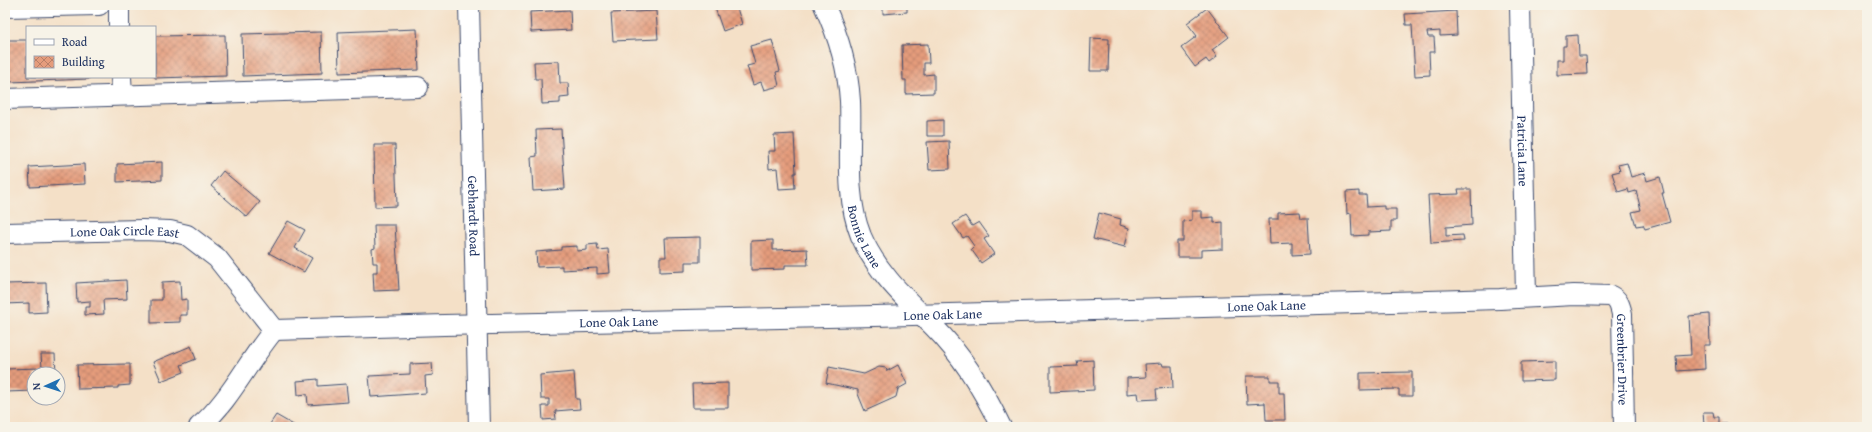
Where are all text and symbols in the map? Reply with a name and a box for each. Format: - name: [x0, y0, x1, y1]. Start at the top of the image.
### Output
- legend: [26, 26, 156, 78]
- text: Road: [62, 33, 88, 50]
- text: Building: [62, 53, 105, 70]
- street label: Patricia Lane: [1512, 115, 1533, 187]
- street label: Gebhardt Road: [463, 175, 484, 257]
- street label: Bonnie Lane: [843, 204, 886, 272]
- street label: Lone Oak Circle East: [70, 221, 182, 243]
- street label: Lone Oak Lane: [1227, 295, 1306, 316]
- street label: Lone Oak Lane: [903, 304, 982, 325]
- street label: Lone Oak Lane: [579, 312, 658, 332]
- street label: Greenbrier Drive: [1612, 314, 1633, 406]
- north arrow: [26, 366, 66, 406]
- text: N: [28, 382, 44, 391]

